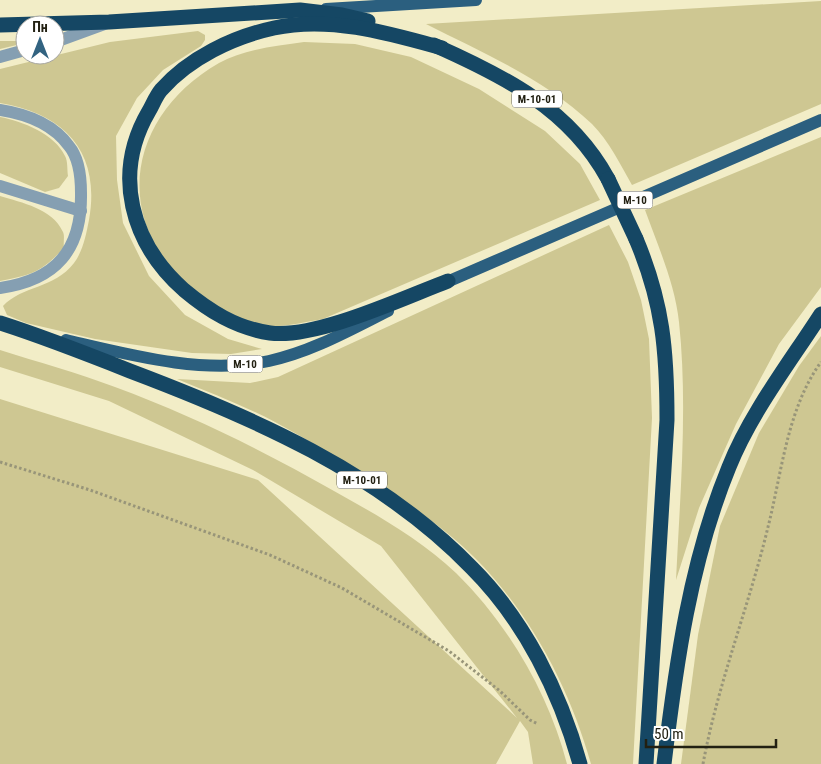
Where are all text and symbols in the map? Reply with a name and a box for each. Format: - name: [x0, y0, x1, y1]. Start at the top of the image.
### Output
- north arrow: [15, 15, 65, 65]
- text: Пн: [32, 19, 48, 35]
- road number: М-10-01: [512, 90, 562, 108]
- road number: М-10: [618, 192, 652, 208]
- road number: М-10: [228, 356, 262, 372]
- road number: М-10-01: [337, 472, 387, 488]
- scale bar: [646, 716, 776, 748]
- text: 50 m: [654, 725, 684, 743]

